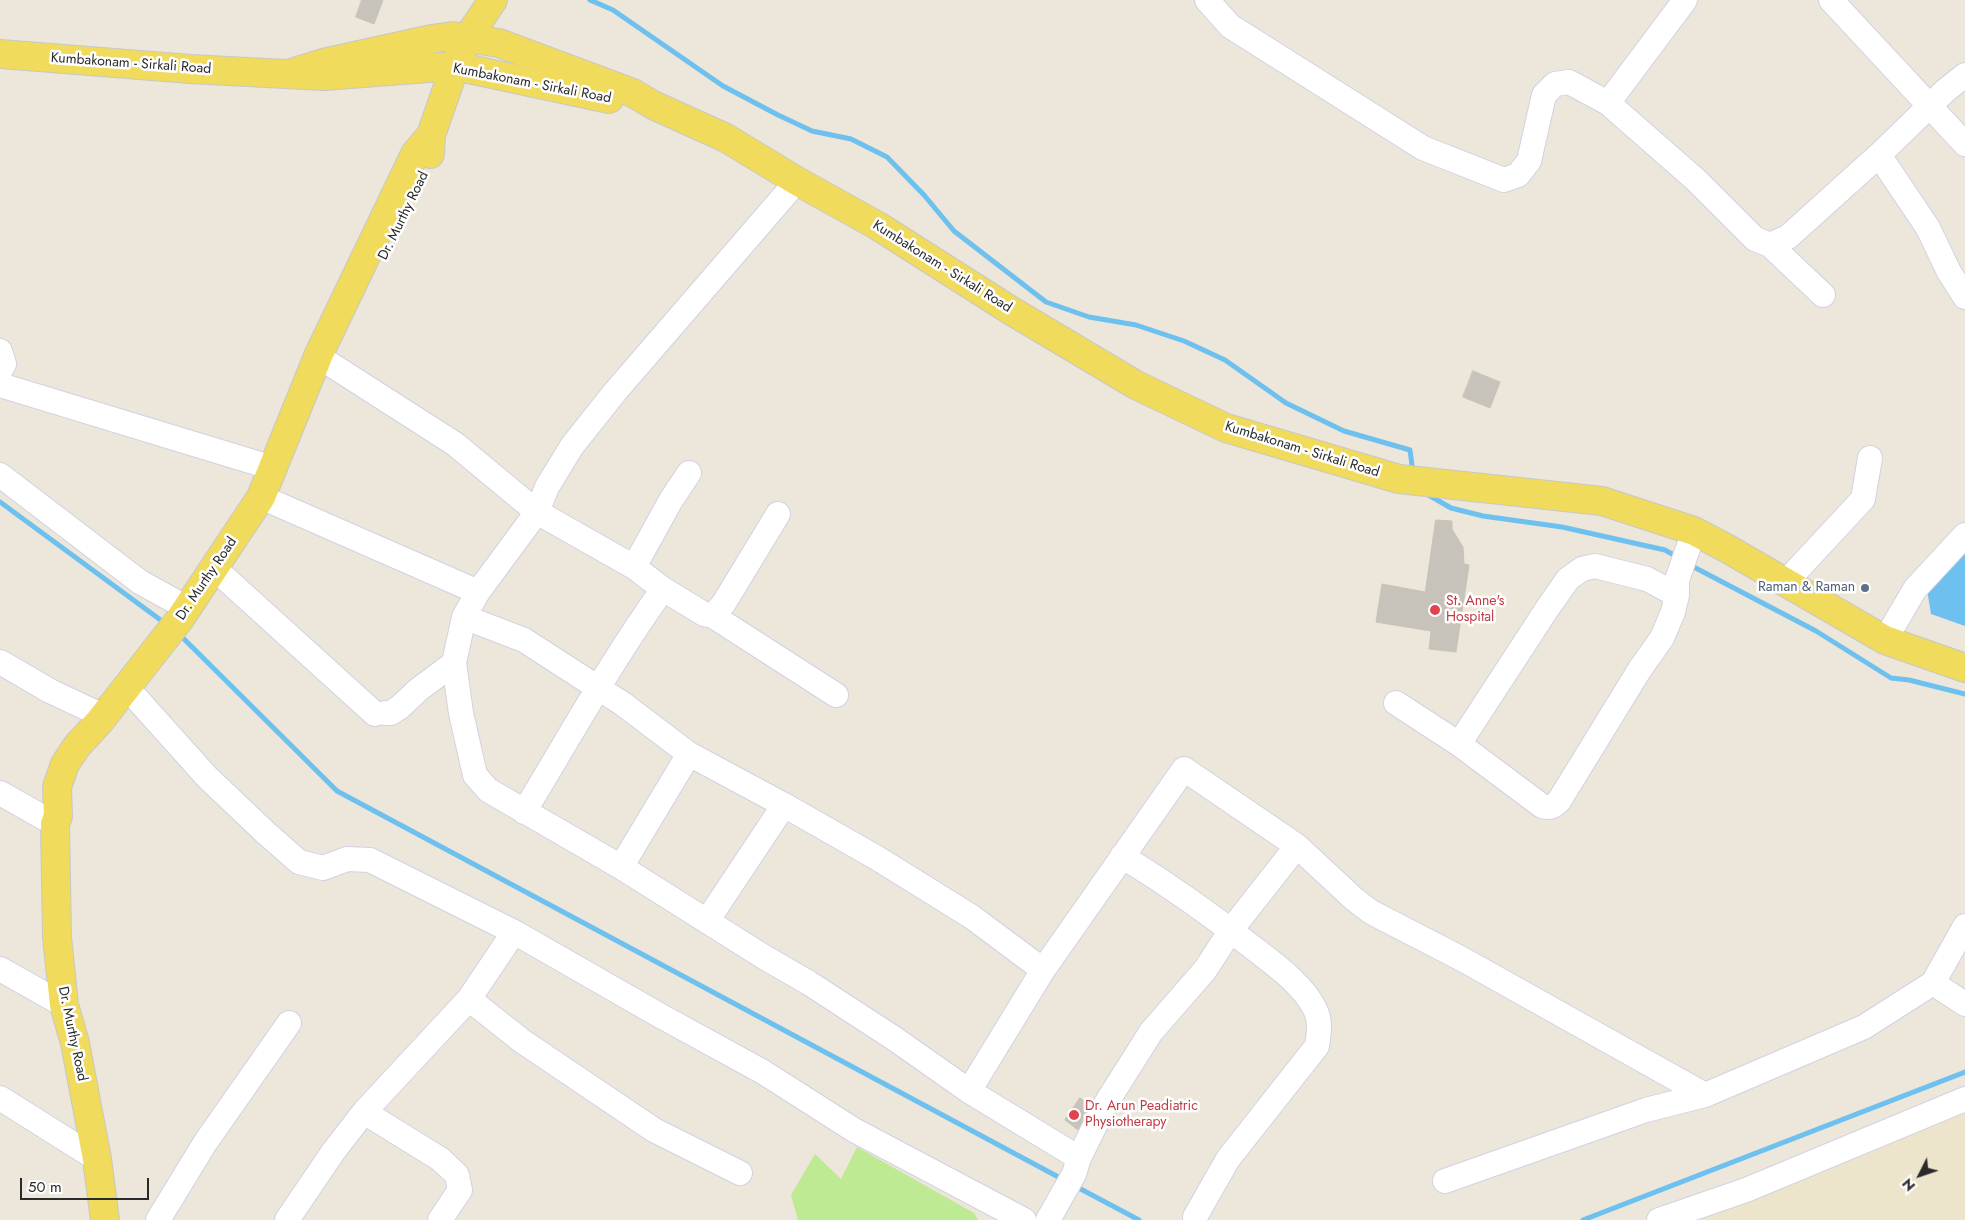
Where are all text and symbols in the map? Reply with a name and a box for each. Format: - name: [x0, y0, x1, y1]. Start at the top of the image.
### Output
- street label: Kumbakonam - Sirkali Road: [50, 50, 212, 78]
- street label: Kumbakonam - Sirkali Road: [452, 60, 612, 108]
- street label: Dr. Murthy Road: [375, 169, 433, 263]
- street label: Kumbakonam - Sirkali Road: [869, 217, 1015, 317]
- street label: Kumbakonam - Sirkali Road: [1223, 418, 1381, 482]
- street label: Dr. Murthy Road: [173, 534, 241, 624]
- place label: Raman & Raman: [1758, 580, 1855, 596]
- marker: Raman & Raman: [1859, 582, 1871, 594]
- place label: St. Anne's Hospital: [1446, 594, 1504, 626]
- marker: St. Anne's Hospital: [1428, 603, 1442, 617]
- street label: Dr. Murthy Road: [54, 985, 90, 1083]
- place label: Dr. Arun Peadiatric Physiotherapy: [1085, 1099, 1198, 1132]
- marker: Dr. Arun Peadiatric Physiotherapy: [1067, 1108, 1081, 1122]
- north arrow: [1895, 1150, 1945, 1200]
- scale bar: [22, 1168, 151, 1200]
- text: N: [1897, 1174, 1920, 1196]
- text: 50 m: [28, 1176, 62, 1198]

